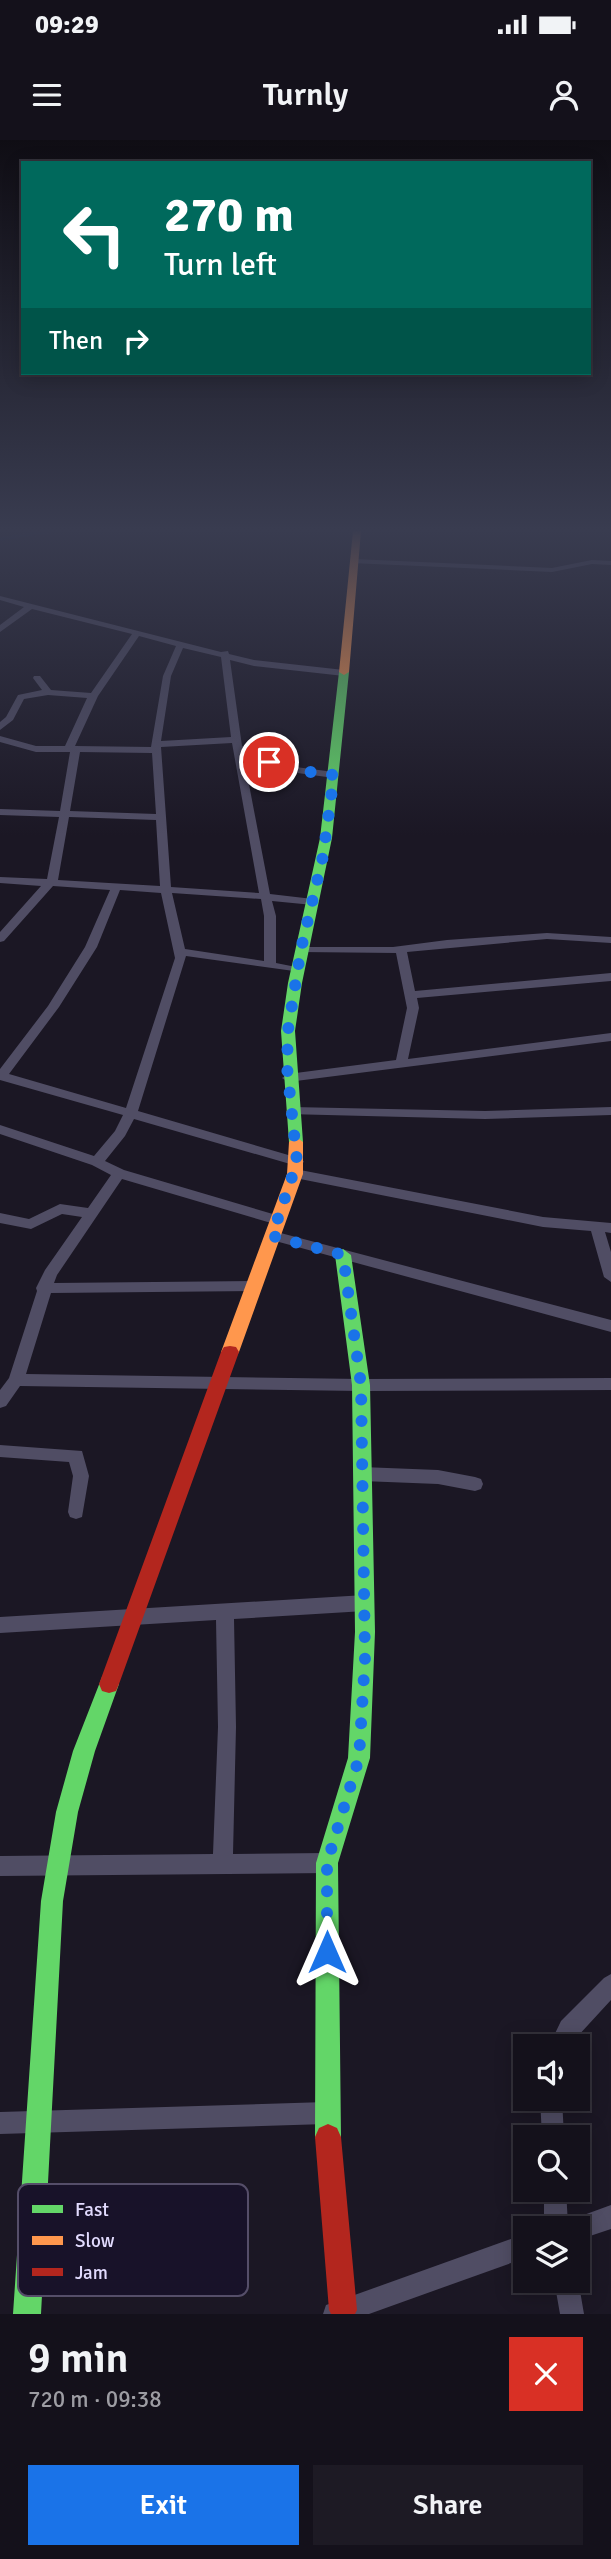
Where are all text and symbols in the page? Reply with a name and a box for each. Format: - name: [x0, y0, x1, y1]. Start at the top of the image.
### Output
- text: 09:29: [35, 9, 99, 41]
- text: Turnly: [263, 75, 348, 114]
- icon: menu: [28, 76, 66, 114]
- icon: person: [545, 76, 583, 114]
- text: 270 m: [164, 185, 294, 245]
- icon: left: [49, 189, 140, 280]
- text: Turn left: [164, 245, 277, 284]
- icon: right: [117, 322, 155, 360]
- text: Then: [49, 325, 103, 357]
- pin: [239, 732, 299, 792]
- icon: arrive: [250, 743, 288, 781]
- position arrow: [290, 1915, 364, 1989]
- map controls: [513, 2034, 590, 2293]
- button: sound: [513, 2034, 590, 2111]
- button: search: [513, 2125, 590, 2202]
- legend: [18, 2184, 248, 2296]
- text: Fast: [75, 2198, 109, 2222]
- button: layers: [513, 2216, 590, 2293]
- text: Slow: [75, 2229, 115, 2253]
- text: Jam: [75, 2261, 108, 2285]
- text: 9 min: [28, 2333, 129, 2384]
- button: close: [509, 2337, 583, 2411]
- text: 720 m · 09:38: [28, 2385, 162, 2414]
- button: Exit: [28, 2465, 299, 2545]
- button: Share: [313, 2465, 583, 2545]

